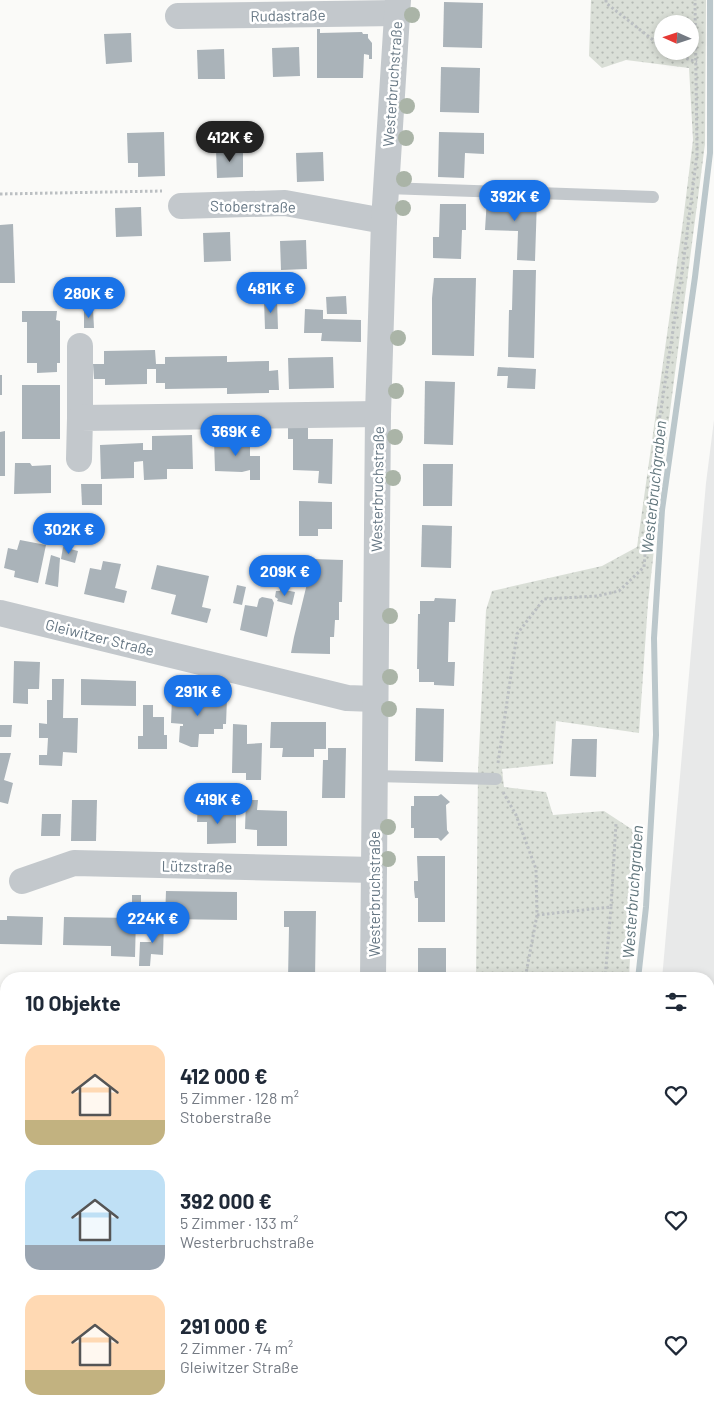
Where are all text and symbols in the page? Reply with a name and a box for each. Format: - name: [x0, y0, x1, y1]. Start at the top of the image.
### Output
- street label: Rudastraße: [250, 5, 326, 25]
- north arrow: [654, 15, 699, 60]
- map controls: [654, 15, 699, 60]
- street label: Westerbruchstraße: [379, 21, 405, 147]
- pin: 412K €: [189, 120, 271, 163]
- text: 412K €: [207, 127, 253, 146]
- pin: 392K €: [474, 180, 556, 222]
- text: 392K €: [490, 186, 540, 205]
- street label: Stoberstraße: [210, 196, 296, 216]
- pin: 481K €: [230, 272, 312, 314]
- pin: 280K €: [48, 276, 130, 319]
- text: 481K €: [247, 278, 295, 297]
- text: 280K €: [64, 283, 114, 302]
- pin: 369K €: [195, 414, 277, 457]
- water label: Westerbruchgraben: [637, 419, 669, 555]
- text: 369K €: [211, 421, 261, 440]
- street label: Westerbruchstraße: [367, 426, 387, 552]
- pin: 302K €: [28, 512, 110, 555]
- text: 302K €: [44, 519, 94, 538]
- pin: 209K €: [244, 554, 326, 597]
- text: 209K €: [260, 561, 310, 580]
- street label: Gleiwitzer Straße: [44, 615, 156, 659]
- pin: 291K €: [157, 674, 239, 717]
- text: 291K €: [175, 681, 221, 700]
- pin: 419K €: [177, 782, 259, 825]
- text: 419K €: [195, 789, 241, 808]
- water label: Westerbruchgraben: [618, 825, 646, 959]
- street label: Westerbruchstraße: [365, 831, 383, 957]
- street label: Lützstraße: [161, 856, 233, 876]
- pin: 224K €: [112, 902, 194, 944]
- text: 224K €: [128, 908, 178, 927]
- icon: filters: [662, 988, 690, 1016]
- text: 10 Objekte: [25, 990, 121, 1015]
- text: 412 000 €: [180, 1063, 268, 1088]
- icon: home: [65, 1065, 125, 1125]
- icon: heart: [662, 1081, 690, 1109]
- text: 5 Zimmer · 128 m²: [180, 1088, 299, 1107]
- text: Stoberstraße: [180, 1107, 272, 1126]
- text: 392 000 €: [180, 1188, 272, 1213]
- icon: home: [65, 1190, 125, 1250]
- icon: heart: [662, 1206, 690, 1234]
- text: 5 Zimmer · 133 m²: [180, 1213, 298, 1232]
- text: Westerbruchstraße: [180, 1232, 314, 1251]
- text: 291 000 €: [180, 1313, 268, 1338]
- icon: home: [65, 1315, 125, 1375]
- icon: heart: [662, 1331, 690, 1359]
- text: 2 Zimmer · 74 m²: [180, 1338, 293, 1357]
- text: Gleiwitzer Straße: [180, 1357, 299, 1376]

